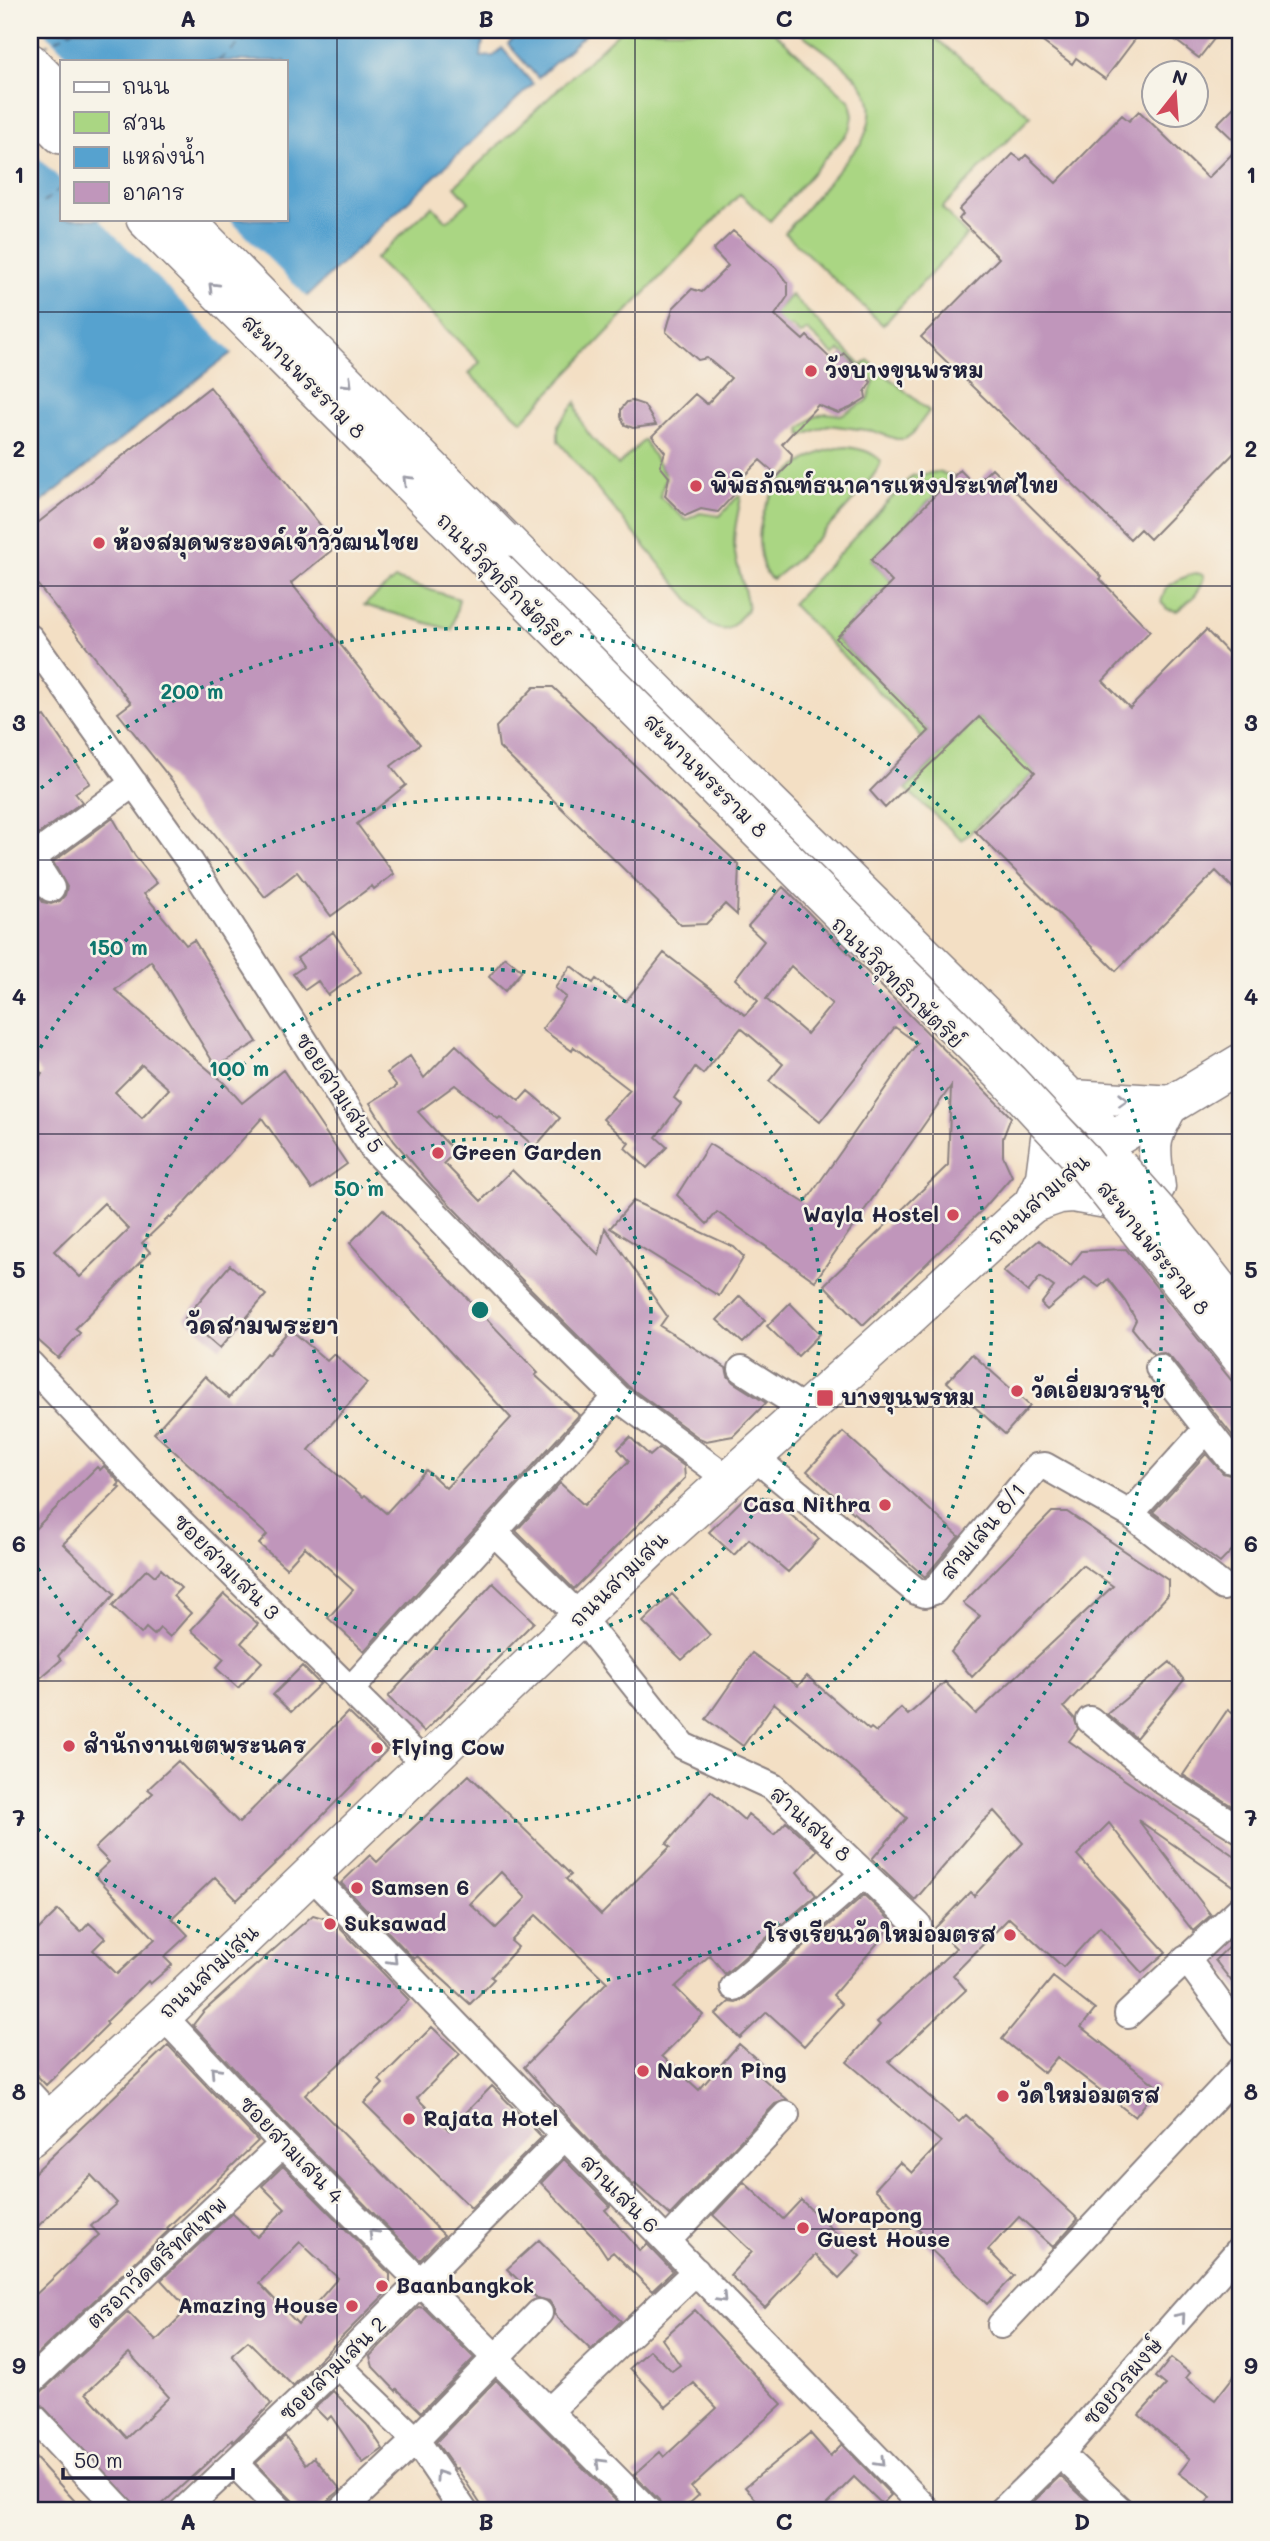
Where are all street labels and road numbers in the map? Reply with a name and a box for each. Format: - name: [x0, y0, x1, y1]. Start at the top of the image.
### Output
- street label: สะพานพระราม 8: [236, 308, 372, 444]
- street label: ถนนวิสุทธิกษัตริย์: [428, 506, 573, 655]
- street label: สะพานพระราม 8: [638, 707, 774, 843]
- street label: ถนนวิสุทธิกษัตริย์: [823, 910, 970, 1057]
- street label: ซอยสามเสน 5: [290, 1027, 390, 1157]
- street label: ถนนสามเสน: [981, 1147, 1095, 1251]
- street label: สะพานพระราม 8: [1092, 1174, 1217, 1320]
- street label: สามเสน 8/1: [933, 1477, 1030, 1585]
- street label: ซอยสามเสน 3: [168, 1507, 286, 1625]
- street label: ถนนสามเสน: [563, 1525, 673, 1633]
- street label: สานเสน 8: [765, 1779, 857, 1867]
- street label: ถนนสามเสน: [152, 1918, 264, 2024]
- street label: ซอยสามเสน 4: [234, 2089, 351, 2209]
- street label: สานเสน 6: [575, 2148, 665, 2238]
- street label: ตรอกวัดตรีทศเทพ: [80, 2190, 232, 2334]
- street label: ซอยสามเสน 2: [273, 2310, 391, 2426]
- street label: ซอยวรผงษ์: [1076, 2331, 1168, 2431]

